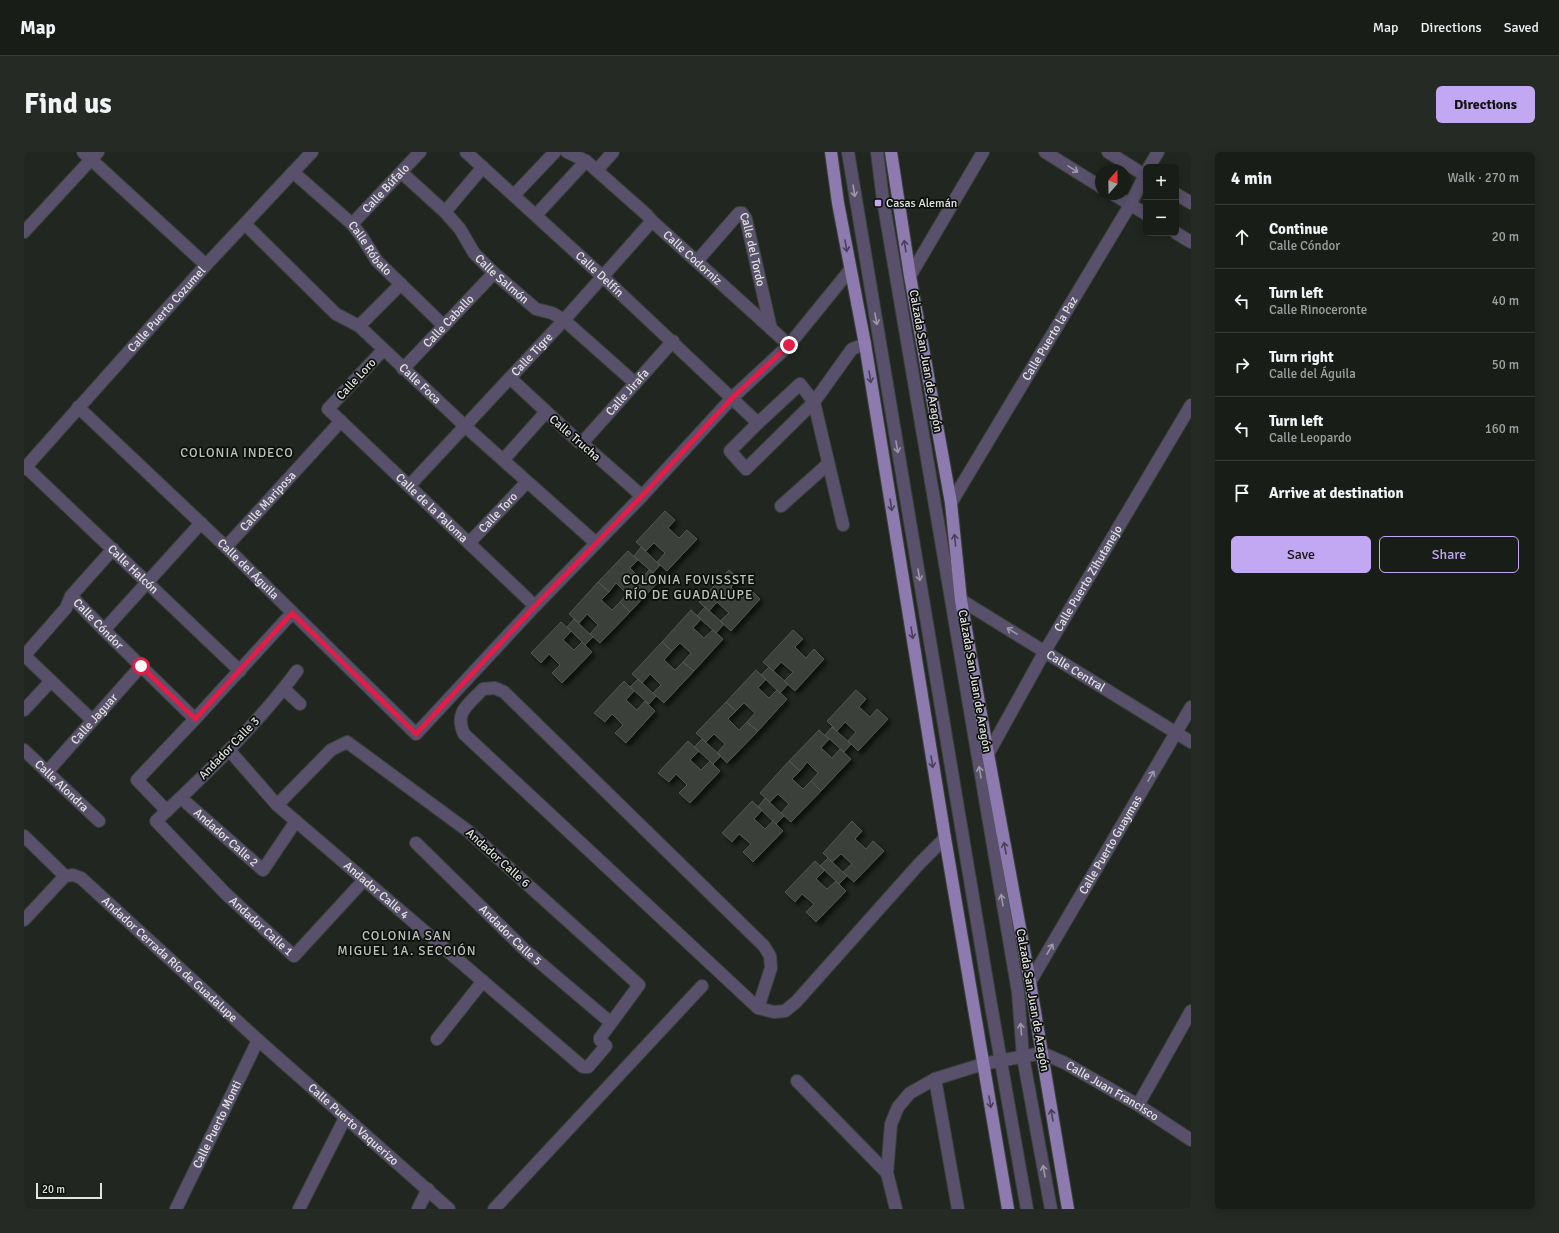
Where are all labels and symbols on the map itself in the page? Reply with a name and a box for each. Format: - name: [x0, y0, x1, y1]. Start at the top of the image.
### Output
- street label: Calle Búfalo: [359, 161, 413, 217]
- north arrow: [1095, 164, 1131, 200]
- one-way arrow: [1067, 166, 1079, 174]
- one-way arrow: [850, 184, 858, 197]
- place label: Casas Alemán: [886, 196, 957, 211]
- marker: Casas Alemán: [873, 198, 883, 208]
- street label: Calle del Tordo: [736, 210, 768, 288]
- street label: Calle Róbalo: [345, 218, 395, 279]
- street label: Calle Codorniz: [660, 228, 725, 289]
- one-way arrow: [842, 239, 850, 252]
- one-way arrow: [901, 240, 909, 253]
- street label: Calle Delfín: [572, 248, 627, 300]
- street label: Calle Salmón: [471, 251, 532, 307]
- street label: Calle Puerto Cozumel: [125, 263, 209, 356]
- street label: Calzada San Juan de Aragón: [906, 289, 945, 434]
- street label: Calle Caballo: [420, 292, 477, 351]
- street label: Calle Puerto la Paz: [1019, 294, 1081, 384]
- one-way arrow: [872, 312, 880, 325]
- street label: Calle Tigre: [508, 330, 556, 380]
- route end: [780, 336, 798, 354]
- street label: Calle Loro: [333, 355, 379, 403]
- street label: Calle Foca: [395, 361, 444, 408]
- street label: Calle Jirafa: [603, 366, 653, 419]
- one-way arrow: [866, 370, 874, 383]
- street label: Calle Trucha: [546, 412, 603, 465]
- one-way arrow: [893, 440, 901, 453]
- district label: COLONIA INDECO: [180, 445, 294, 461]
- street label: Calle Mariposa: [237, 468, 299, 535]
- street label: Calle de la Paloma: [392, 470, 471, 546]
- street label: Calle Toro: [476, 489, 521, 536]
- one-way arrow: [887, 498, 895, 511]
- street label: Calle Puerto Zihutanejo: [1051, 523, 1126, 635]
- one-way arrow: [951, 534, 959, 547]
- street label: Calle del Águila: [214, 536, 282, 603]
- street label: Calle Halcón: [104, 542, 161, 597]
- one-way arrow: [915, 568, 923, 581]
- district label: COLONIA FOVISSSTE RÍO DE GUADALUPE: [622, 572, 756, 603]
- street label: Calle Cóndor: [70, 596, 127, 653]
- street label: Calzada San Juan de Aragón: [955, 609, 994, 754]
- one-way arrow: [908, 626, 916, 639]
- one-way arrow: [1006, 626, 1018, 634]
- street label: Calle Central: [1043, 647, 1108, 695]
- route start: [132, 657, 150, 675]
- street label: Calle Jaguar: [68, 690, 121, 748]
- street label: Andador Calle 3: [196, 714, 263, 783]
- one-way arrow: [929, 755, 937, 768]
- street label: Calle Alondra: [31, 757, 92, 815]
- one-way arrow: [976, 766, 984, 779]
- one-way arrow: [1147, 770, 1155, 782]
- street label: Calle Puerto Guaymas: [1076, 793, 1146, 897]
- street label: Andador Calle 2: [190, 806, 261, 870]
- street label: Andador Calle 6: [463, 826, 533, 891]
- one-way arrow: [1001, 842, 1009, 855]
- street label: Andador Calle 4: [340, 858, 412, 923]
- street label: Andador Cerrada Río de Guadalupe: [98, 894, 240, 1025]
- street label: Andador Calle 1: [226, 894, 296, 959]
- one-way arrow: [998, 894, 1006, 907]
- street label: Andador Calle 5: [476, 902, 545, 969]
- district label: COLONIA SAN MIGUEL 1A. SECCIÓN: [337, 928, 477, 959]
- street label: Calzada San Juan de Aragón: [1013, 928, 1052, 1073]
- one-way arrow: [1046, 943, 1054, 955]
- one-way arrow: [1017, 1023, 1024, 1036]
- street label: Calle Juan Francisco: [1063, 1058, 1161, 1124]
- street label: Calle Puerto Monti: [190, 1078, 245, 1171]
- street label: Calle Puerto Vaquerizo: [304, 1081, 402, 1169]
- one-way arrow: [986, 1095, 994, 1108]
- one-way arrow: [1048, 1109, 1056, 1122]
- one-way arrow: [1040, 1165, 1048, 1178]
- scale bar: [36, 1181, 102, 1200]

